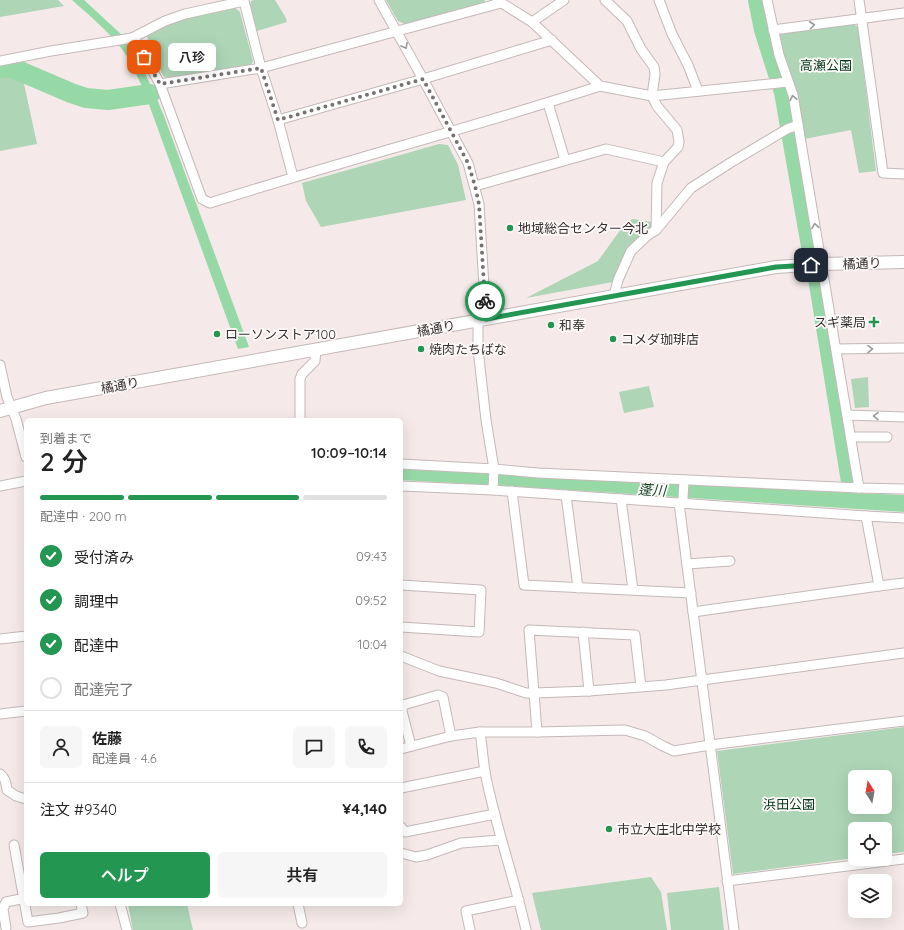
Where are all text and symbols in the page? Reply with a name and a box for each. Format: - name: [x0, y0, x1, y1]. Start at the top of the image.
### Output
- one-way arrow: [809, 20, 815, 29]
- pin: [127, 40, 161, 74]
- one-way arrow: [401, 42, 408, 49]
- callout: 八珍: [168, 43, 216, 71]
- icon: bag: [133, 46, 155, 68]
- text: 八珍: [179, 49, 205, 65]
- park label: 高瀬公園: [800, 57, 852, 73]
- one-way arrow: [789, 94, 798, 101]
- place label: 地域総合センター今北: [518, 220, 648, 236]
- marker: 地域総合センター今北: [505, 223, 515, 233]
- one-way arrow: [811, 223, 820, 229]
- pin: [794, 248, 828, 282]
- icon: home: [800, 254, 822, 276]
- street label: 橘通り: [842, 254, 882, 272]
- courier: [465, 281, 505, 321]
- icon: bike: [474, 290, 496, 312]
- place label: スギ薬局: [814, 314, 866, 330]
- street label: 橘通り: [415, 317, 457, 339]
- place label: 和奉: [559, 317, 585, 333]
- marker: スギ薬局: [869, 317, 879, 327]
- marker: 和奉: [546, 320, 556, 330]
- place label: ローソンストア100: [225, 326, 336, 342]
- marker: ローソンストア100: [212, 329, 222, 339]
- place label: コメダ珈琲店: [621, 331, 699, 347]
- marker: コメダ珈琲店: [608, 334, 618, 344]
- place label: 焼肉たちばな: [429, 341, 507, 357]
- marker: 焼肉たちばな: [416, 344, 426, 354]
- one-way arrow: [867, 345, 873, 353]
- street label: 橘通り: [99, 374, 141, 396]
- one-way arrow: [873, 412, 879, 420]
- text: 到着まで: [40, 430, 92, 446]
- text: 10:09–10:14: [311, 443, 387, 462]
- text: 2 分: [40, 445, 88, 478]
- water label: 蓬川: [638, 480, 668, 500]
- text: 配達中 · 200 m: [40, 508, 127, 524]
- icon: check: [40, 545, 62, 567]
- text: 受付済み: [74, 548, 134, 567]
- text: 09:43: [356, 548, 387, 564]
- icon: check: [40, 589, 62, 611]
- text: 調理中: [74, 592, 119, 611]
- text: 09:52: [355, 592, 387, 608]
- icon: check: [40, 633, 62, 655]
- text: 配達中: [74, 636, 119, 655]
- text: 10:04: [357, 636, 387, 652]
- text: 配達完了: [74, 680, 134, 699]
- button: person: [40, 726, 82, 768]
- button: chat: [293, 726, 335, 768]
- button: phone: [345, 726, 387, 768]
- text: 佐藤: [92, 729, 122, 748]
- text: 配達員 · 4.6: [92, 750, 157, 766]
- north arrow: [848, 770, 892, 814]
- map controls: [848, 770, 892, 918]
- park label: 浜田公園: [763, 796, 815, 812]
- text: ¥4,140: [342, 799, 387, 818]
- text: 注文 #9340: [40, 800, 117, 819]
- place label: 市立大庄北中学校: [617, 821, 721, 837]
- button: locate: [848, 822, 892, 866]
- marker: 市立大庄北中学校: [604, 824, 614, 834]
- button: ヘルプ: [40, 852, 210, 898]
- button: 共有: [218, 852, 387, 898]
- button: layers: [848, 874, 892, 918]

